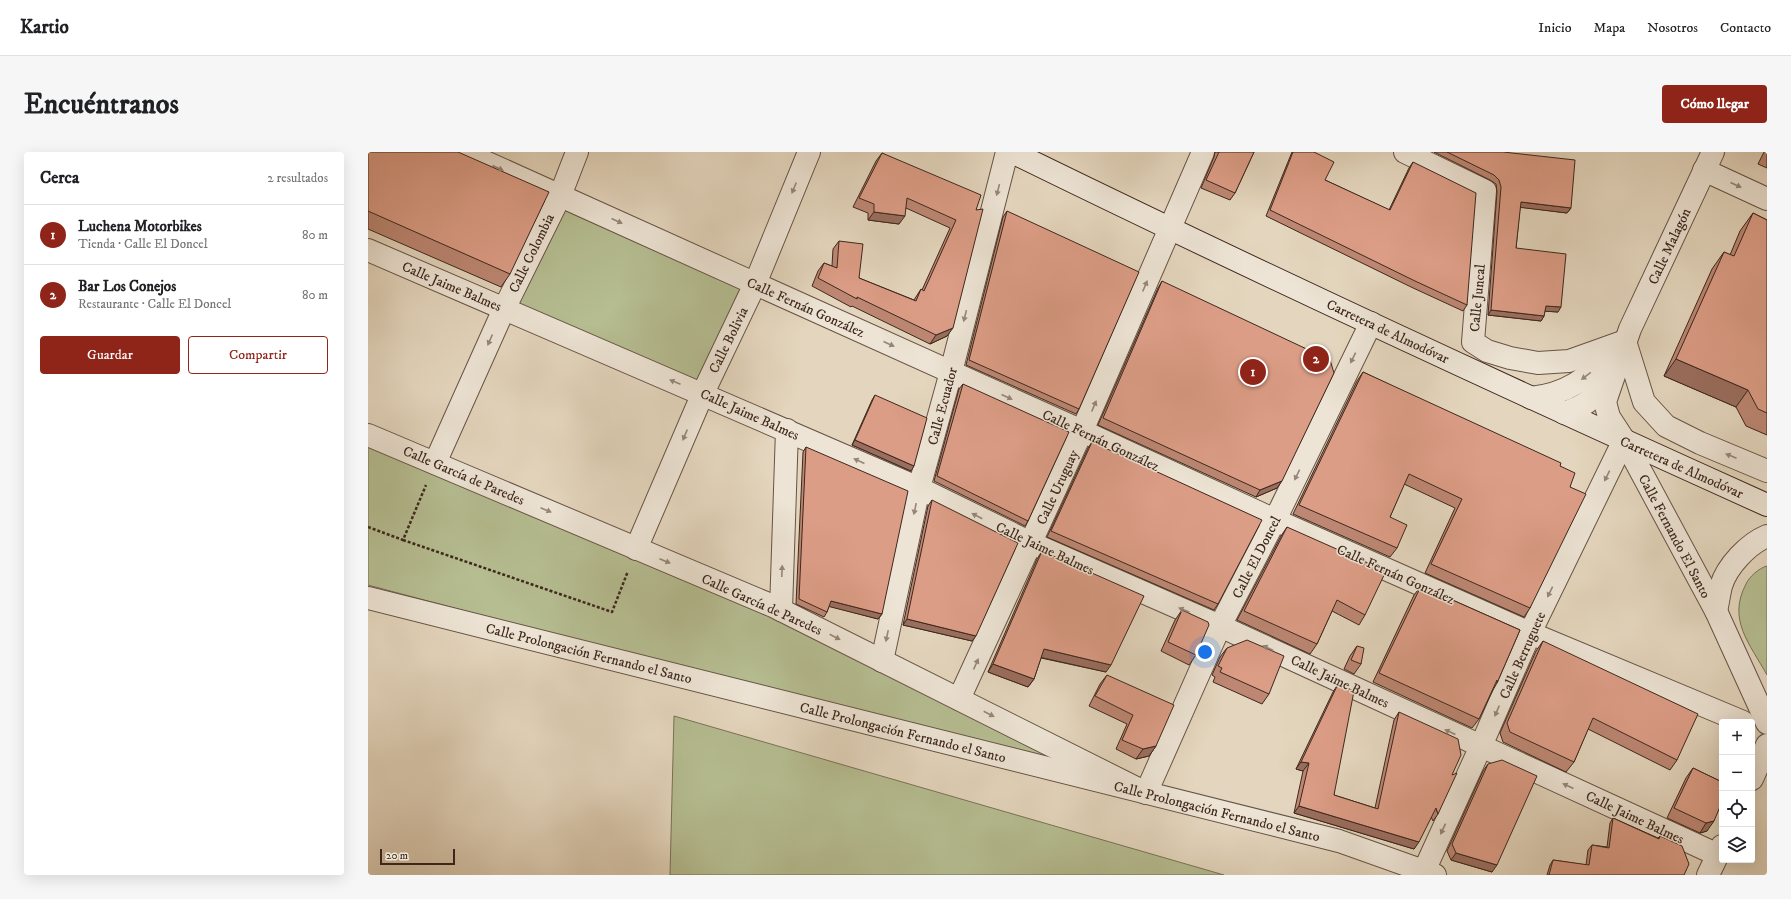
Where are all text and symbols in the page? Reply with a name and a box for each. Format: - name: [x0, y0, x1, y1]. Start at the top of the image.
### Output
- text: Kartio: [20, 16, 69, 39]
- text: Inicio: [1538, 19, 1571, 37]
- text: Mapa: [1593, 19, 1625, 37]
- text: Nosotros: [1647, 19, 1698, 37]
- text: Contacto: [1720, 19, 1771, 37]
- button: Cómo llegar: [1662, 85, 1767, 123]
- text: Encuéntranos: [24, 87, 179, 122]
- one-way arrow: [493, 165, 504, 171]
- text: Cerca: [40, 167, 79, 189]
- text: 2 resultados: [267, 170, 328, 186]
- one-way arrow: [1730, 182, 1741, 188]
- one-way arrow: [791, 183, 797, 195]
- one-way arrow: [994, 184, 1000, 196]
- street label: Calle Malagón: [1644, 205, 1696, 287]
- street label: Calle Colombia: [505, 211, 559, 296]
- text: Luchena Motorbikes: [78, 217, 202, 236]
- one-way arrow: [611, 218, 623, 225]
- text: 1: [51, 227, 55, 243]
- text: 80 m: [302, 227, 328, 243]
- text: Tienda · Calle El Doncel: [78, 236, 208, 252]
- street label: Calle Jaime Balmes: [399, 258, 504, 316]
- street label: Calle Juncal: [1466, 263, 1490, 333]
- street label: Calle Fernán González: [744, 274, 867, 342]
- text: Bar Los Conejos: [78, 277, 176, 296]
- one-way arrow: [1143, 280, 1149, 292]
- text: 2: [50, 287, 56, 303]
- text: 80 m: [302, 287, 328, 303]
- text: Restaurante · Calle El Doncel: [78, 296, 231, 312]
- street label: Carretera de Almodóvar: [1323, 296, 1452, 369]
- street label: Calle Bolivia: [705, 304, 753, 377]
- one-way arrow: [962, 310, 968, 322]
- one-way arrow: [487, 334, 493, 345]
- button: Guardar: [40, 336, 180, 374]
- button: Compartir: [188, 336, 328, 374]
- one-way arrow: [883, 341, 894, 347]
- pin: 2: [1303, 344, 1329, 374]
- one-way arrow: [1350, 352, 1357, 364]
- pin: 1: [1240, 357, 1266, 387]
- street label: Calle Ecuador: [924, 365, 962, 447]
- one-way arrow: [1581, 372, 1591, 380]
- one-way arrow: [669, 378, 681, 384]
- street label: Calle Jaime Balmes: [697, 385, 802, 445]
- one-way arrow: [1001, 394, 1013, 400]
- one-way arrow: [1091, 399, 1097, 411]
- street label: Calle Fernán González: [1039, 406, 1162, 476]
- one-way arrow: [682, 429, 688, 440]
- street label: Carretera de Almodóvar: [1617, 433, 1747, 504]
- street label: Calle García de Paredes: [400, 442, 527, 510]
- street label: Calle Uruguay: [1033, 447, 1083, 528]
- one-way arrow: [1725, 452, 1737, 459]
- one-way arrow: [852, 458, 864, 464]
- one-way arrow: [1294, 469, 1300, 481]
- one-way arrow: [1604, 470, 1610, 481]
- street label: Calle Fernando El Santo: [1634, 471, 1715, 602]
- one-way arrow: [911, 503, 917, 515]
- one-way arrow: [540, 507, 551, 513]
- one-way arrow: [971, 513, 982, 519]
- street label: Calle El Doncel: [1228, 513, 1286, 602]
- street label: Calle Jaime Balmes: [993, 518, 1097, 580]
- street label: Calle Fernán González: [1334, 541, 1457, 609]
- one-way arrow: [660, 558, 671, 564]
- one-way arrow: [779, 564, 785, 577]
- street label: Calle García de Paredes: [698, 570, 825, 640]
- one-way arrow: [1547, 587, 1553, 598]
- one-way arrow: [1179, 607, 1190, 613]
- street label: Calle Berruguete: [1496, 609, 1550, 702]
- street label: Calle Prolongación Fernando el Santo: [484, 620, 694, 688]
- one-way arrow: [883, 630, 889, 642]
- one-way arrow: [829, 634, 841, 640]
- your location: [1195, 642, 1215, 662]
- one-way arrow: [1263, 645, 1274, 651]
- street label: Calle Jaime Balmes: [1288, 651, 1392, 713]
- one-way arrow: [973, 658, 979, 670]
- street label: Calle Prolongación Fernando el Santo: [798, 699, 1008, 767]
- one-way arrow: [1493, 705, 1500, 717]
- one-way arrow: [983, 711, 994, 717]
- map controls: [1719, 719, 1755, 863]
- button: +: [1719, 719, 1755, 755]
- one-way arrow: [1444, 729, 1456, 735]
- button: −: [1719, 755, 1755, 791]
- street label: Calle Prolongación Fernando el Santo: [1112, 778, 1322, 846]
- one-way arrow: [1563, 783, 1574, 789]
- street label: Calle Jaime Balmes: [1583, 787, 1687, 849]
- button: locate: [1719, 791, 1755, 827]
- one-way arrow: [1440, 824, 1446, 835]
- button: layers: [1719, 827, 1755, 863]
- scale bar: [380, 847, 455, 866]
- text: 20 m: [386, 849, 408, 863]

